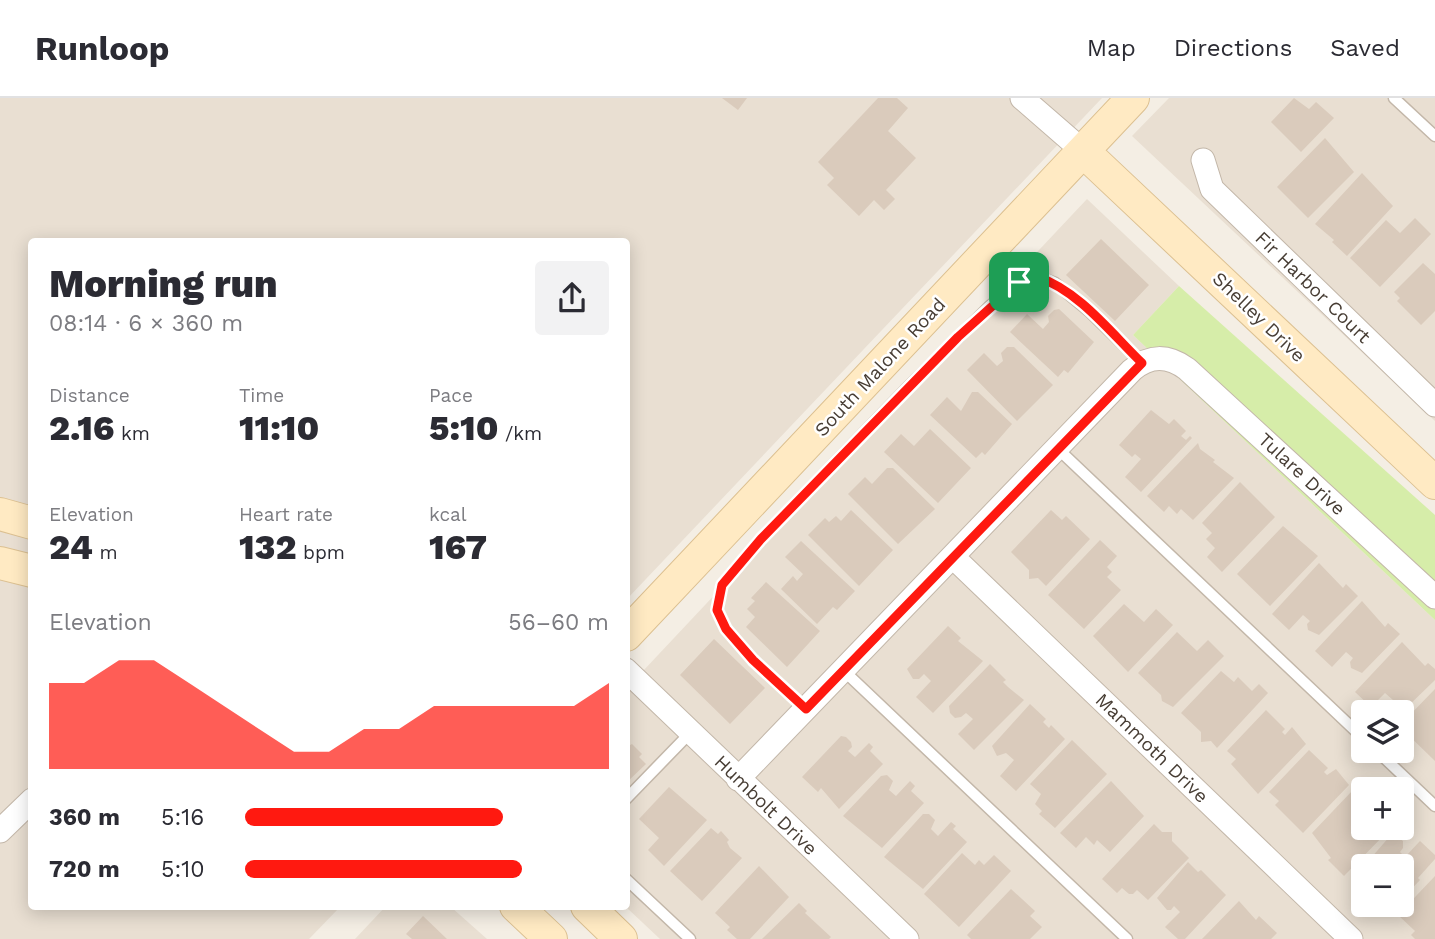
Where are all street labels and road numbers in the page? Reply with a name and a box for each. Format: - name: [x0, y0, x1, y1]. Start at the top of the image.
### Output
- street label: Fir Harbor Court: [1251, 226, 1375, 348]
- street label: Shelley Drive: [1208, 267, 1310, 367]
- street label: South Malone Road: [810, 293, 950, 441]
- street label: Tulare Drive: [1254, 428, 1350, 520]
- street label: Mammoth Drive: [1091, 688, 1213, 808]
- street label: Humbolt Drive: [710, 750, 822, 860]

